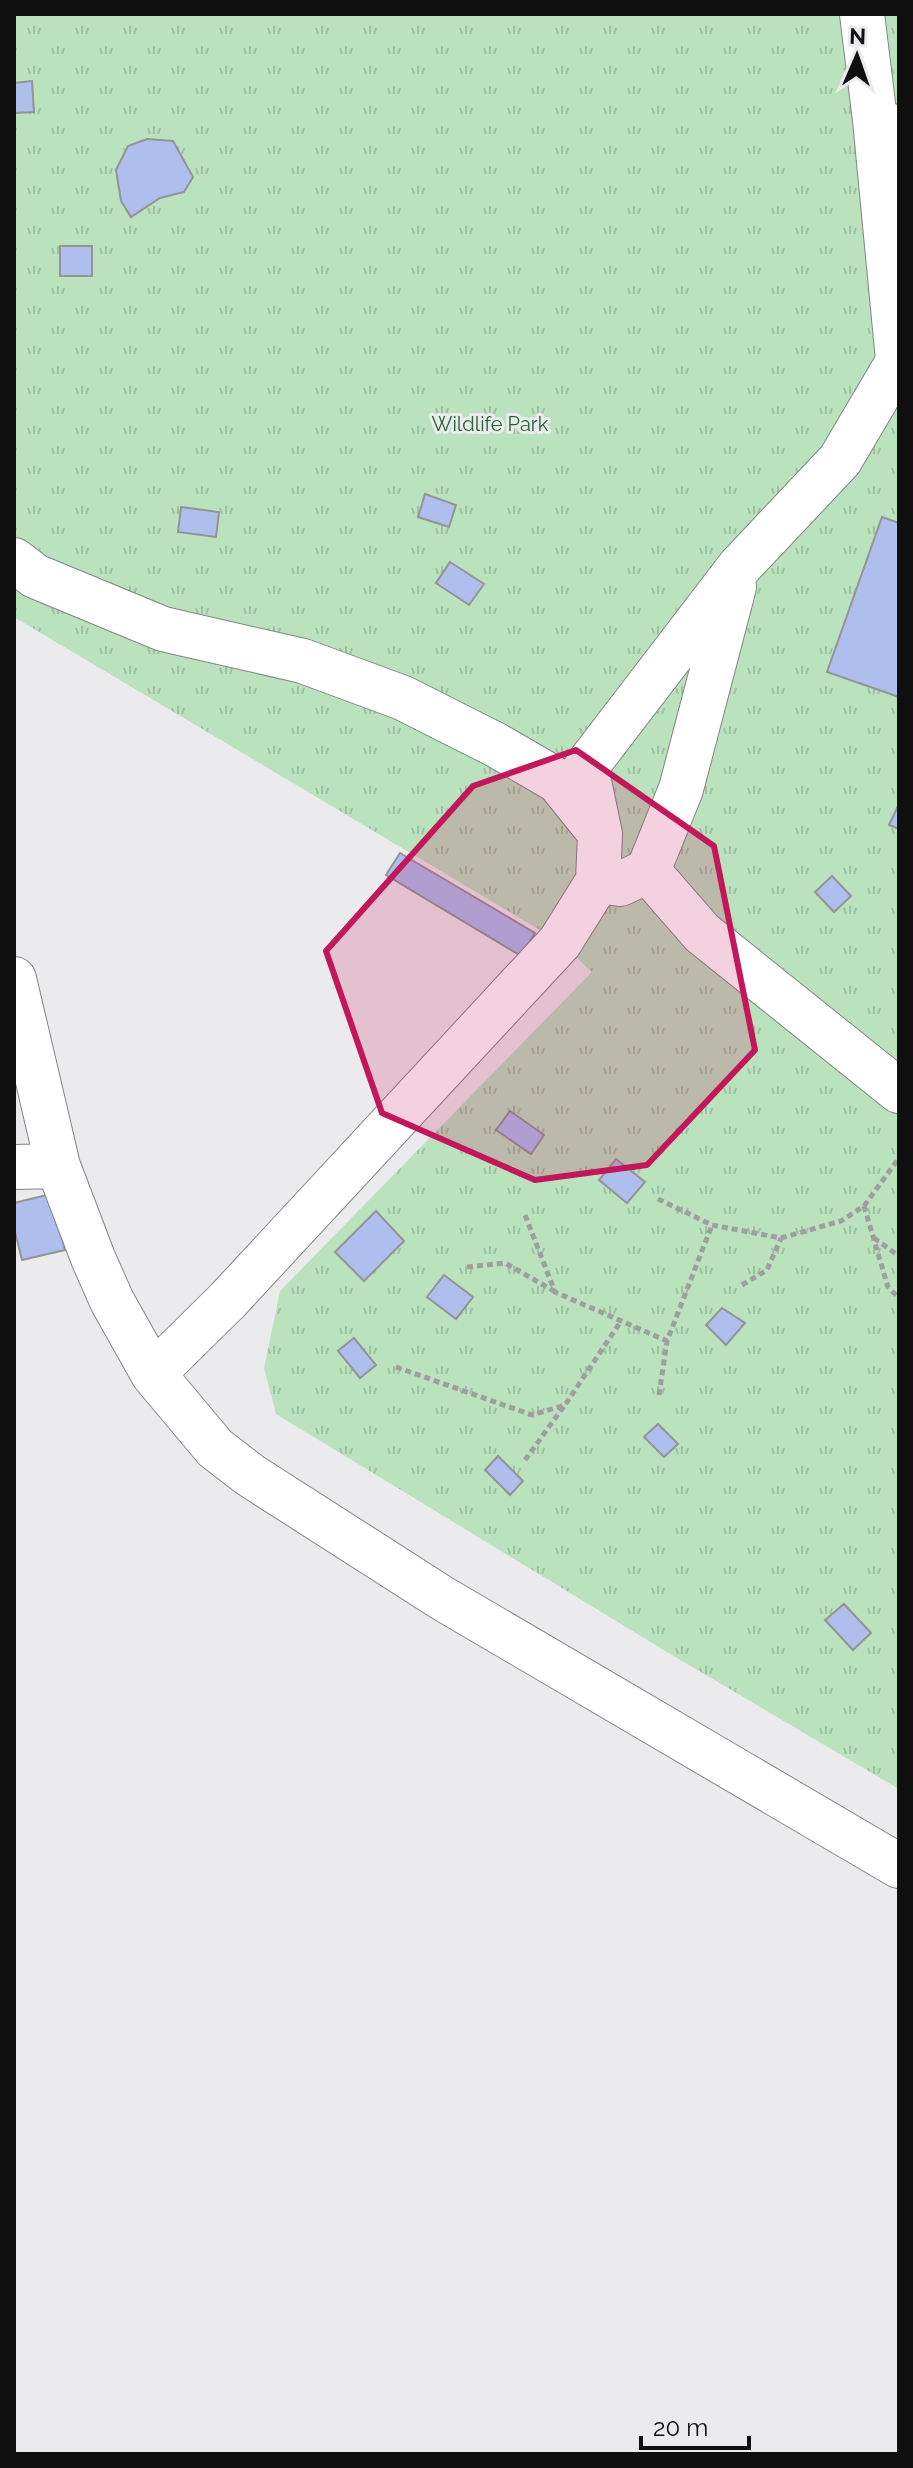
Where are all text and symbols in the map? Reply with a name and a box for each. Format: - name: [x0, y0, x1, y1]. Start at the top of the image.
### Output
- north arrow: [817, 16, 897, 96]
- text: N: [849, 23, 867, 49]
- park label: Wildlife Park: [432, 412, 549, 436]
- scale bar: [641, 2400, 749, 2450]
- text: 20 m: [653, 2413, 708, 2442]

